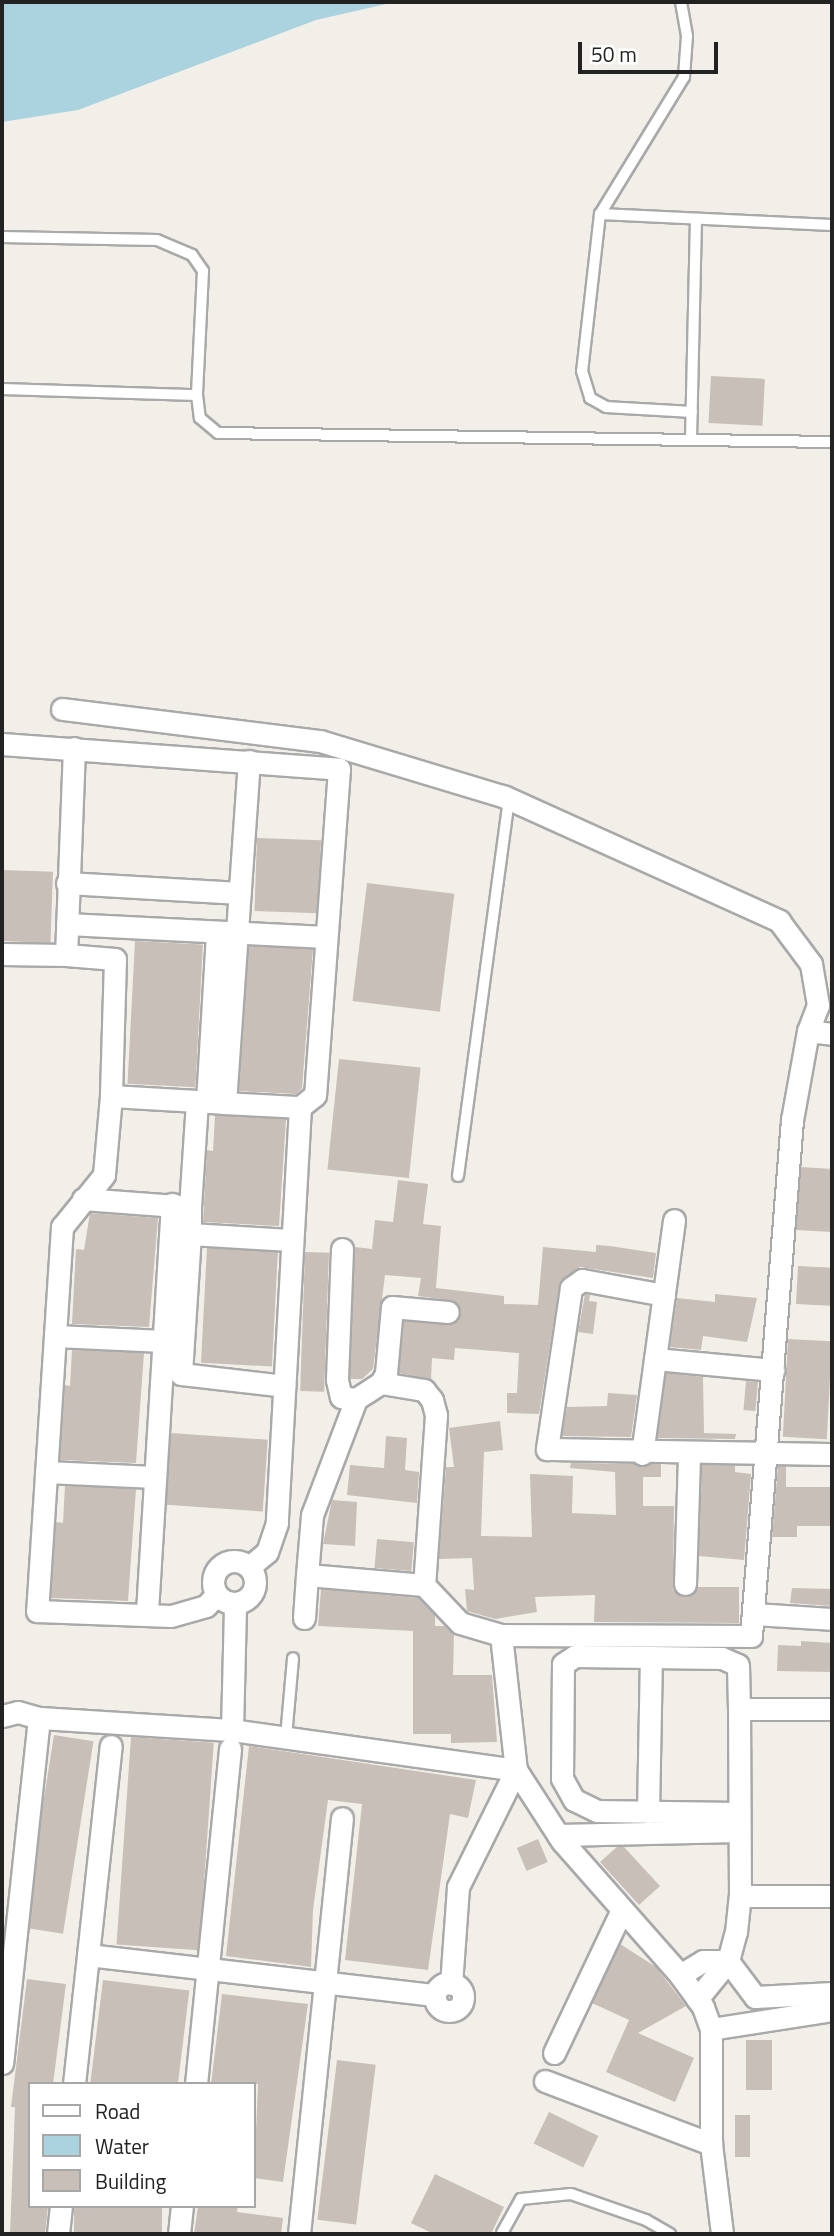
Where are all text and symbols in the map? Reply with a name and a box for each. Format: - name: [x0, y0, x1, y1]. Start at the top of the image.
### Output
- scale bar: [582, 28, 722, 72]
- text: 50 m: [591, 38, 637, 70]
- legend: [28, 2082, 256, 2208]
- text: Road: [95, 2095, 140, 2127]
- text: Water: [95, 2130, 149, 2162]
- text: Building: [95, 2165, 166, 2197]

